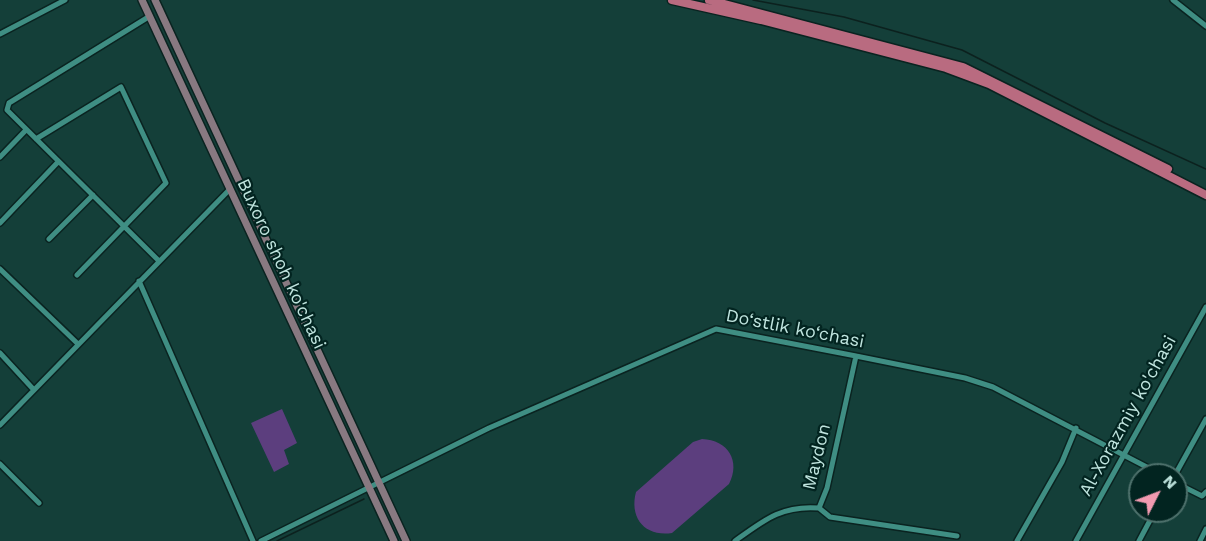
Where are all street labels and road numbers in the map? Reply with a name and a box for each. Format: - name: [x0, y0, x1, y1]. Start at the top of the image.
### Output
- street label: Buxoro shoh ko'chasi: [232, 175, 330, 353]
- street label: Do‘stlik ko‘chasi: [724, 305, 866, 353]
- street label: Al-Xorazmiy ko'chasi: [1075, 332, 1181, 500]
- street label: Maydon: [798, 422, 836, 492]

